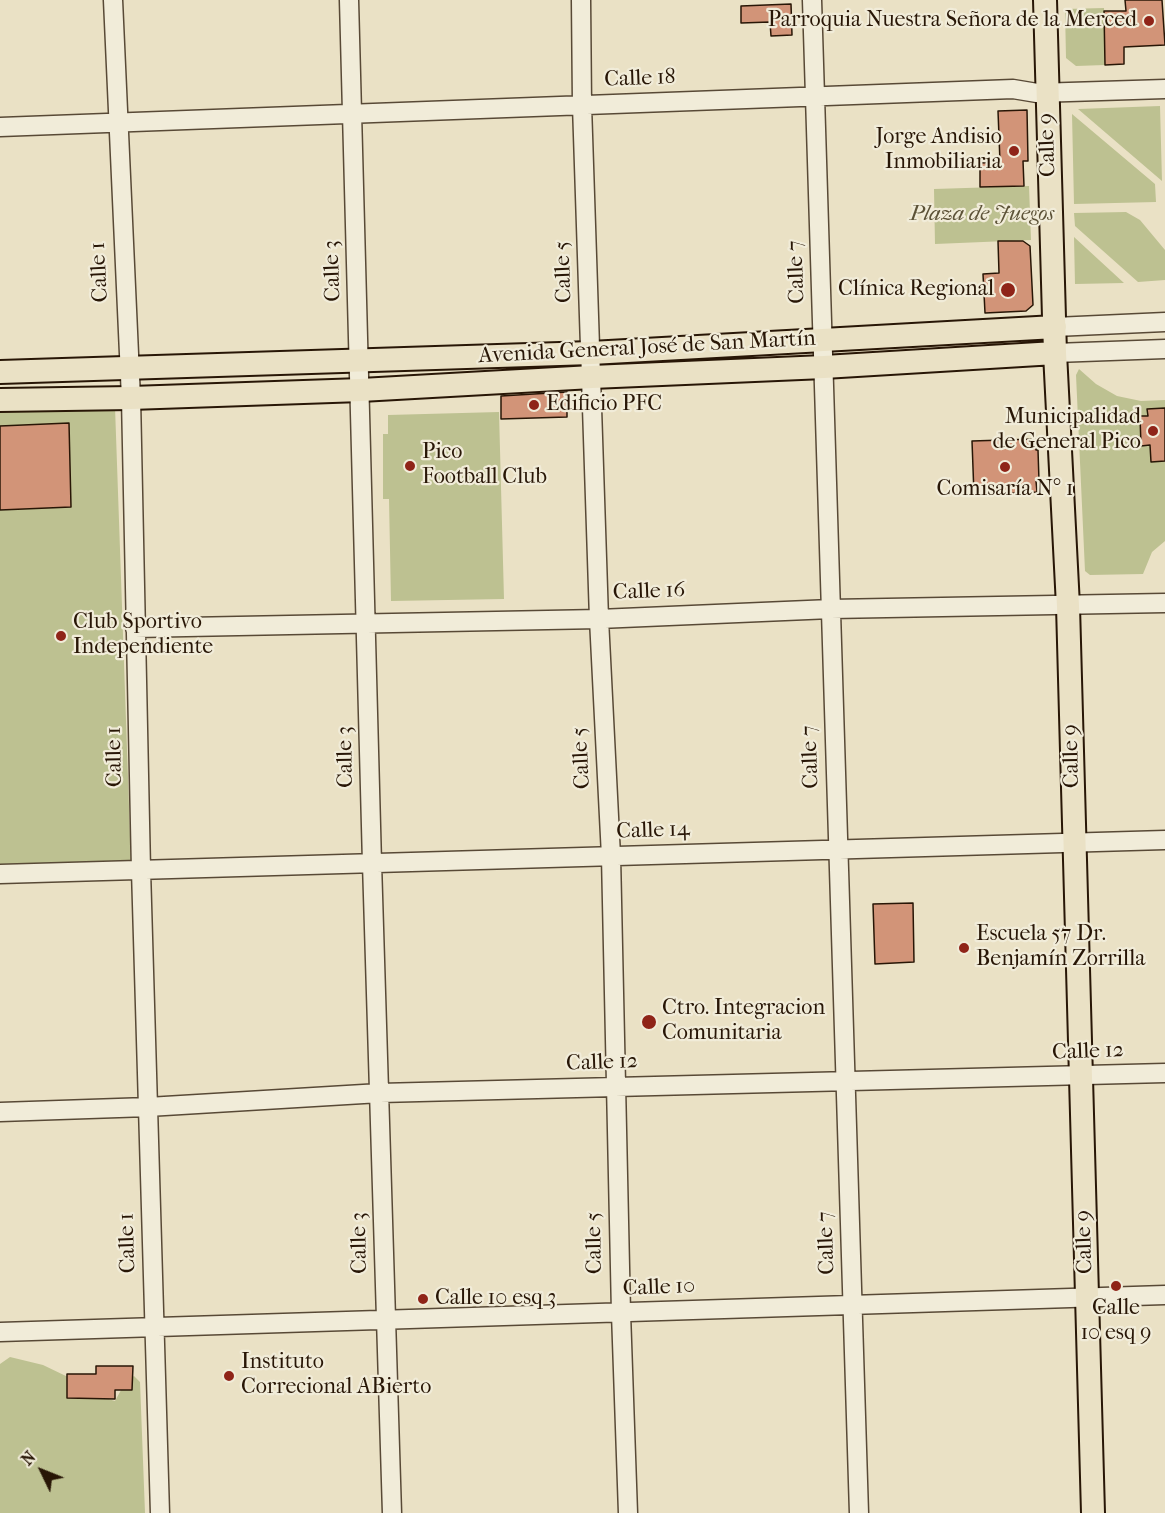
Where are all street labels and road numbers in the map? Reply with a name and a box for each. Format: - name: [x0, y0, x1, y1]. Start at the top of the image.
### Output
- street label: Calle 18: [604, 65, 676, 93]
- street label: Calle 9: [1034, 112, 1062, 178]
- street label: Calle 3: [319, 240, 347, 302]
- street label: Calle 7: [783, 240, 811, 304]
- street label: Calle 1: [85, 241, 115, 303]
- street label: Calle 5: [550, 241, 578, 303]
- street label: Avenida General José de San Martín: [478, 326, 816, 370]
- street label: Calle 16: [612, 578, 686, 606]
- street label: Calle 9: [1058, 724, 1086, 788]
- street label: Calle 7: [797, 725, 825, 789]
- street label: Calle 3: [332, 726, 360, 788]
- street label: Calle 5: [567, 726, 597, 790]
- street label: Calle 1: [101, 727, 129, 787]
- street label: Calle 14: [616, 817, 690, 845]
- street label: Calle 12: [1052, 1038, 1124, 1066]
- street label: Calle 12: [566, 1049, 638, 1077]
- street label: Calle 9: [1071, 1209, 1099, 1275]
- street label: Calle 7: [813, 1211, 841, 1275]
- street label: Calle 1: [114, 1212, 142, 1274]
- street label: Calle 3: [346, 1212, 374, 1274]
- street label: Calle 5: [581, 1212, 609, 1274]
- street label: Calle 10: [622, 1274, 696, 1302]

